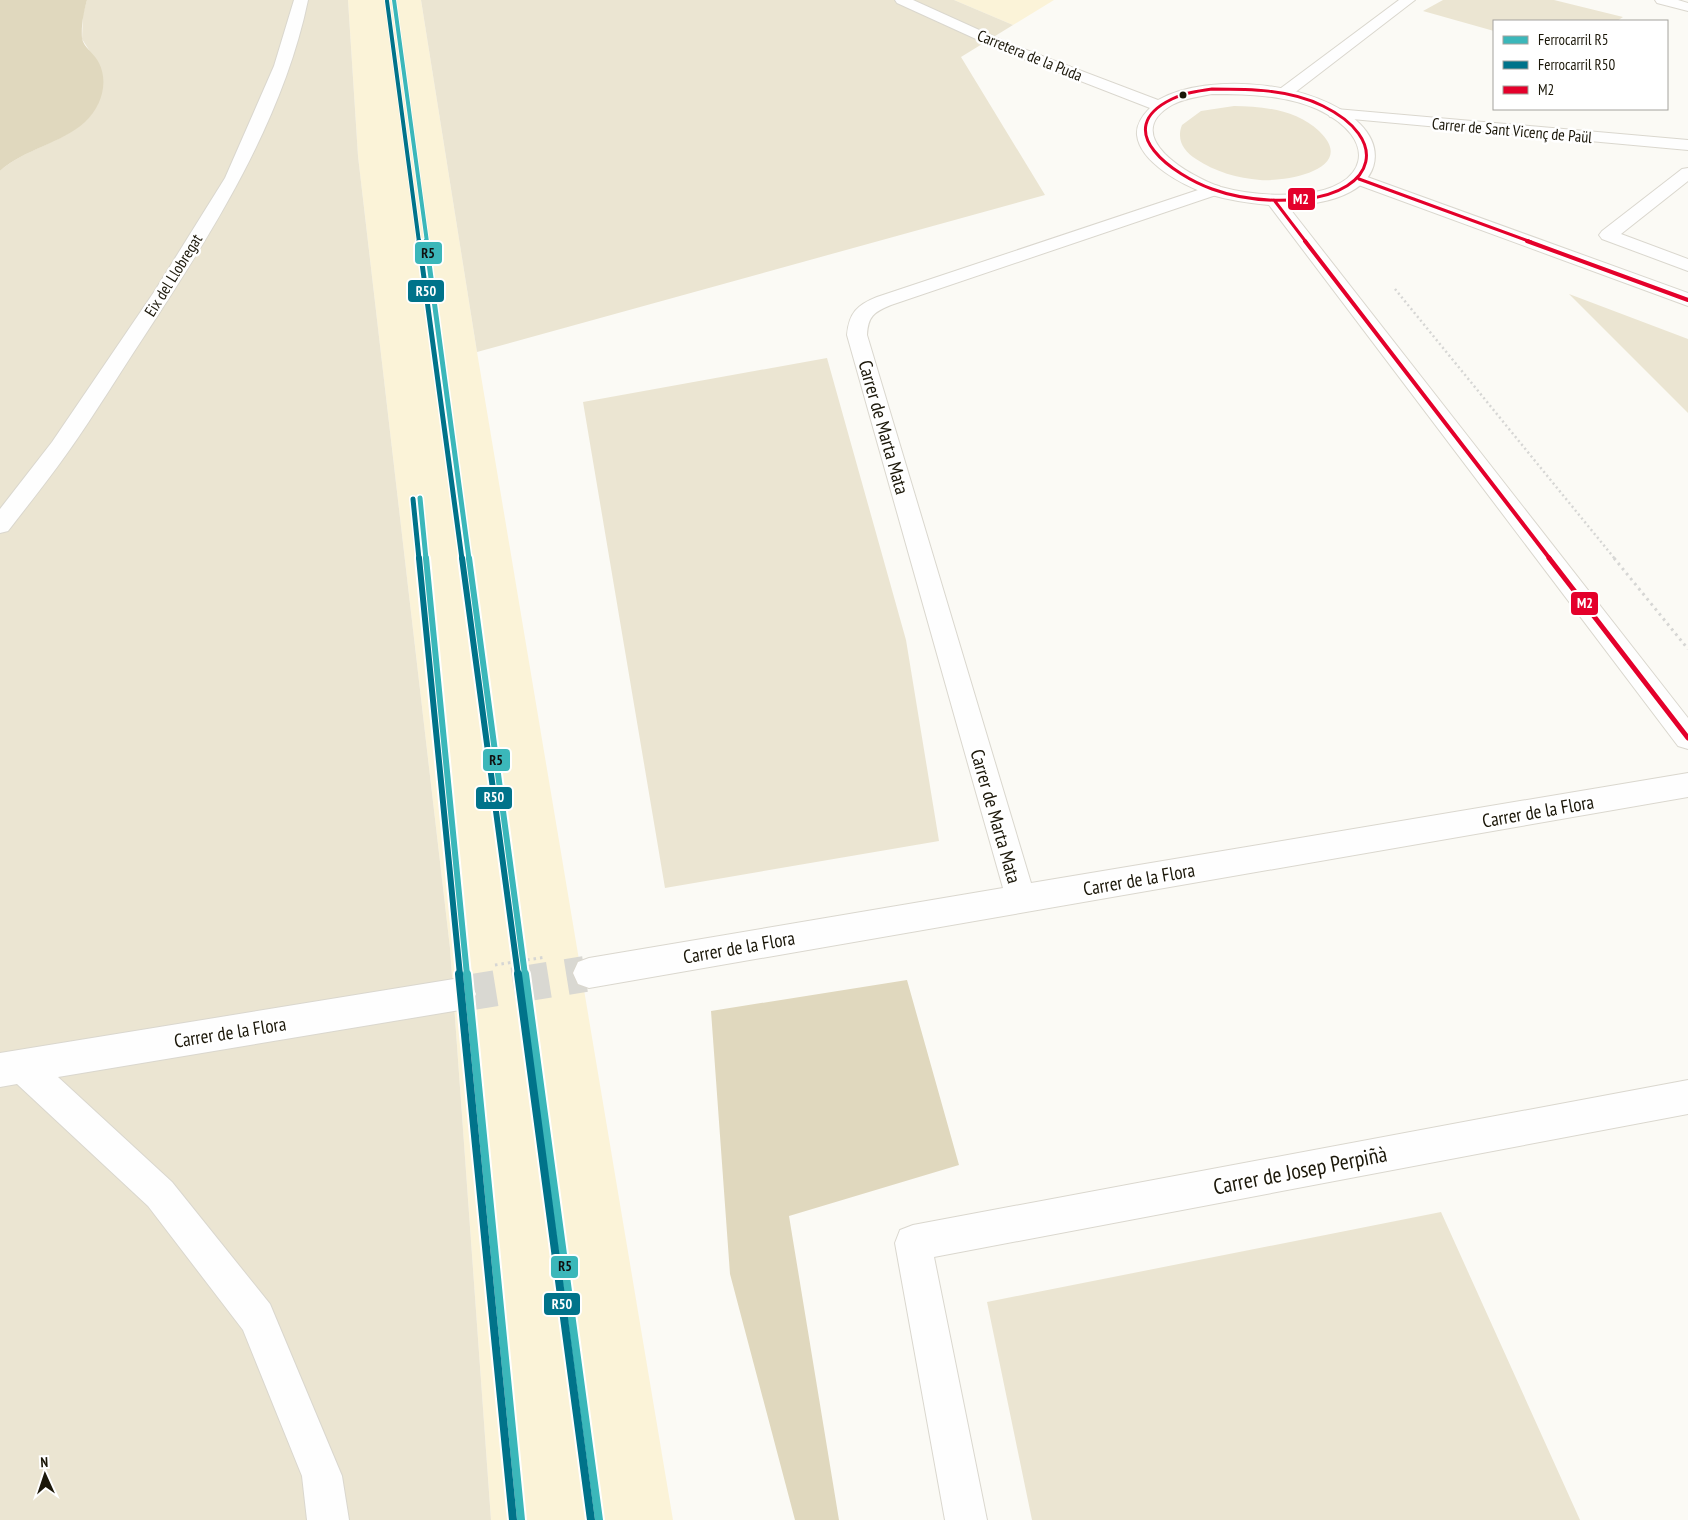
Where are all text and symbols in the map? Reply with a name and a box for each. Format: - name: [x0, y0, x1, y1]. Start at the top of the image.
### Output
- legend: [1493, 20, 1668, 110]
- street label: Carretera de la Puda: [975, 25, 1085, 85]
- text: Ferrocarril R5: [1538, 30, 1609, 49]
- text: Ferrocarril R50: [1538, 55, 1616, 74]
- text: M2: [1538, 80, 1554, 99]
- unlabelled marker: [1178, 90, 1188, 100]
- street label: Carrer de Sant Vicenç de Paül: [1431, 113, 1593, 147]
- line badge: M2: [1287, 187, 1316, 211]
- text: M2: [1293, 190, 1309, 208]
- street label: Eix del Llobregat: [140, 230, 207, 320]
- line badge: R5: [414, 241, 443, 265]
- text: R5: [421, 244, 435, 262]
- line badge: R50: [407, 279, 445, 303]
- text: R50: [416, 282, 437, 300]
- street label: Carrer de Marta Mata: [853, 357, 915, 497]
- line badge: M2: [1570, 591, 1599, 616]
- text: M2: [1577, 594, 1593, 612]
- street label: Carrer de Marta Mata: [965, 746, 1027, 886]
- line badge: R5: [482, 748, 511, 772]
- text: R5: [489, 751, 503, 769]
- line badge: R50: [475, 786, 513, 810]
- text: R50: [484, 788, 505, 806]
- street label: Carrer de la Flora: [1480, 789, 1596, 833]
- street label: Carrer de la Flora: [1081, 857, 1197, 901]
- street label: Carrer de la Flora: [681, 925, 797, 969]
- street label: Carrer de la Flora: [172, 1011, 288, 1053]
- street label: Carrer de Josep Perpiñà: [1211, 1139, 1389, 1201]
- line badge: R5: [550, 1255, 579, 1279]
- text: R5: [558, 1257, 572, 1275]
- line badge: R50: [543, 1292, 581, 1316]
- text: R50: [552, 1295, 573, 1313]
- north arrow: [20, 1450, 70, 1500]
- text: N: [40, 1453, 49, 1471]

